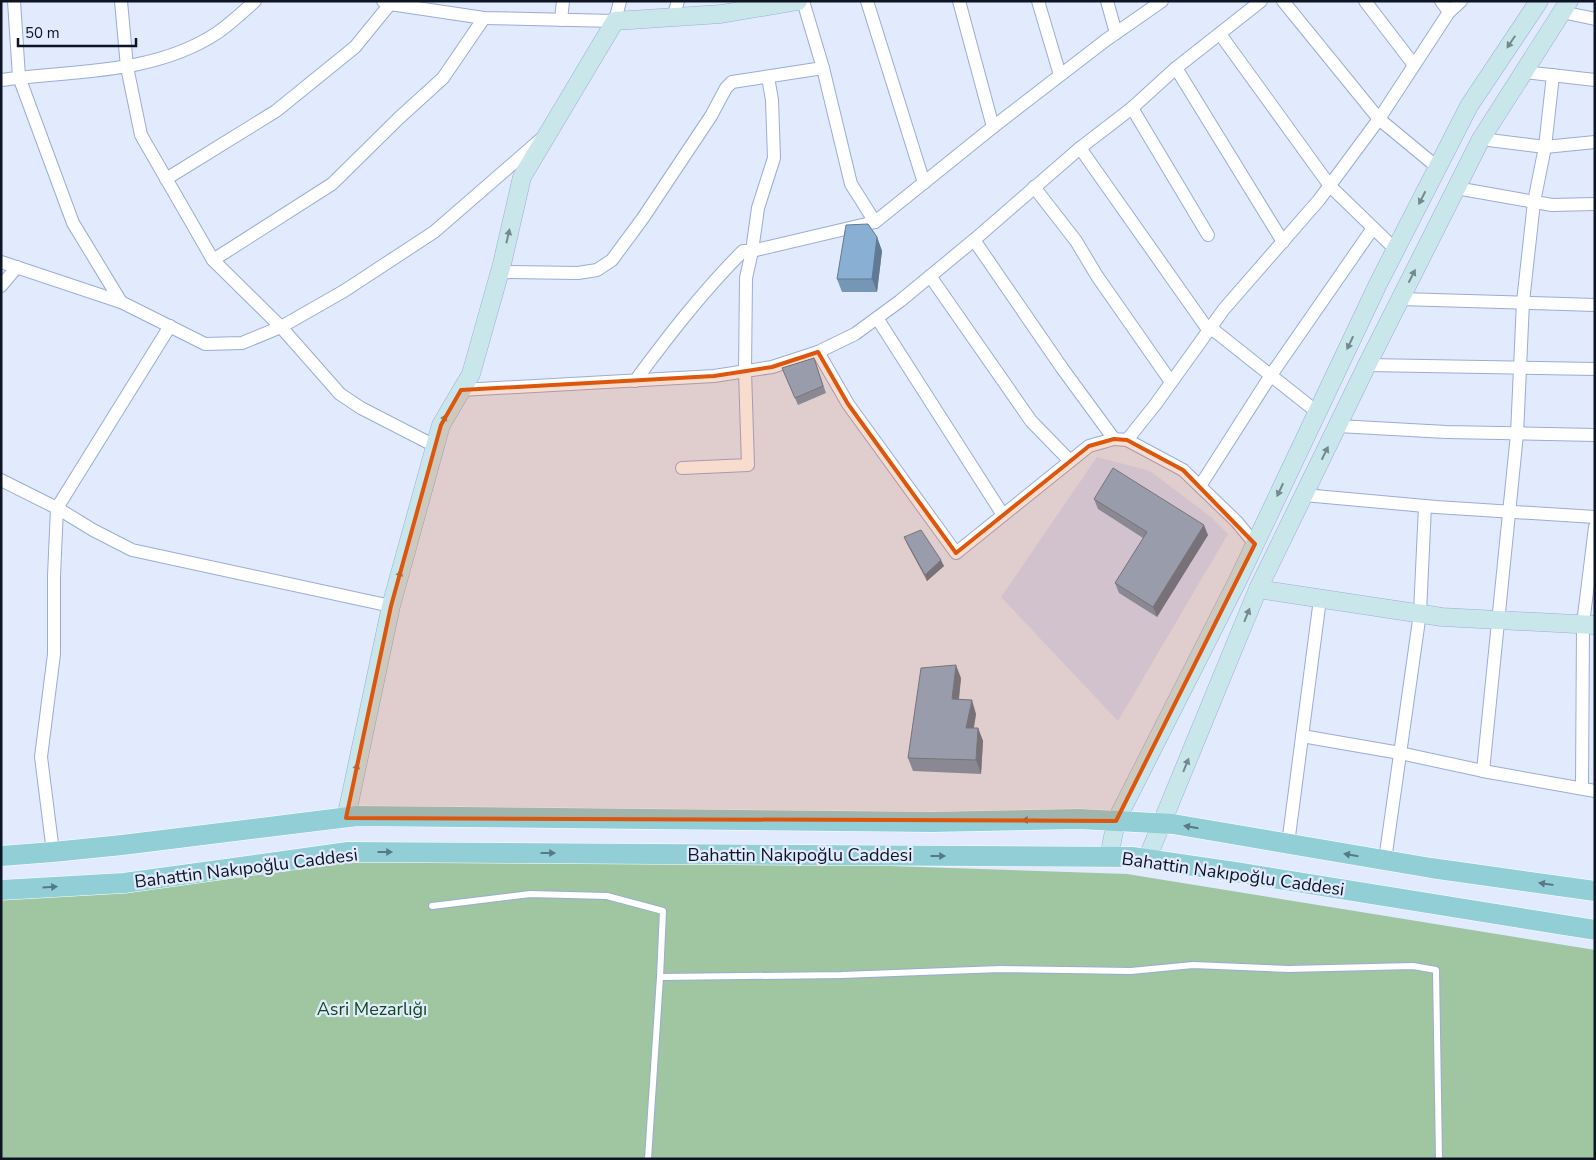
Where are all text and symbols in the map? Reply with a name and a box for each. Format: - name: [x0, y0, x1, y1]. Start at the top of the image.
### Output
- scale bar: [18, 15, 135, 47]
- text: 50 m: [25, 23, 60, 43]
- one-way arrow: [1507, 35, 1516, 49]
- one-way arrow: [1418, 190, 1426, 205]
- one-way arrow: [504, 229, 512, 244]
- one-way arrow: [1408, 268, 1416, 283]
- one-way arrow: [1345, 336, 1353, 350]
- one-way arrow: [439, 414, 447, 428]
- one-way arrow: [1321, 446, 1329, 460]
- one-way arrow: [1276, 483, 1284, 497]
- one-way arrow: [395, 570, 403, 585]
- one-way arrow: [1244, 608, 1252, 622]
- one-way arrow: [1182, 758, 1190, 772]
- one-way arrow: [352, 762, 360, 777]
- one-way arrow: [1021, 816, 1037, 824]
- one-way arrow: [1183, 823, 1199, 831]
- street label: Bahattin Nakıpoğlu Caddesi: [133, 842, 359, 894]
- street label: Bahattin Nakıpoğlu Caddesi: [688, 843, 912, 867]
- street label: Bahattin Nakıpoğlu Caddesi: [1120, 846, 1346, 902]
- one-way arrow: [377, 848, 393, 856]
- one-way arrow: [540, 849, 556, 857]
- one-way arrow: [1343, 850, 1359, 858]
- one-way arrow: [930, 852, 946, 860]
- one-way arrow: [1538, 880, 1554, 888]
- one-way arrow: [42, 883, 58, 891]
- park label: Asri Mezarlığı: [317, 997, 427, 1021]

